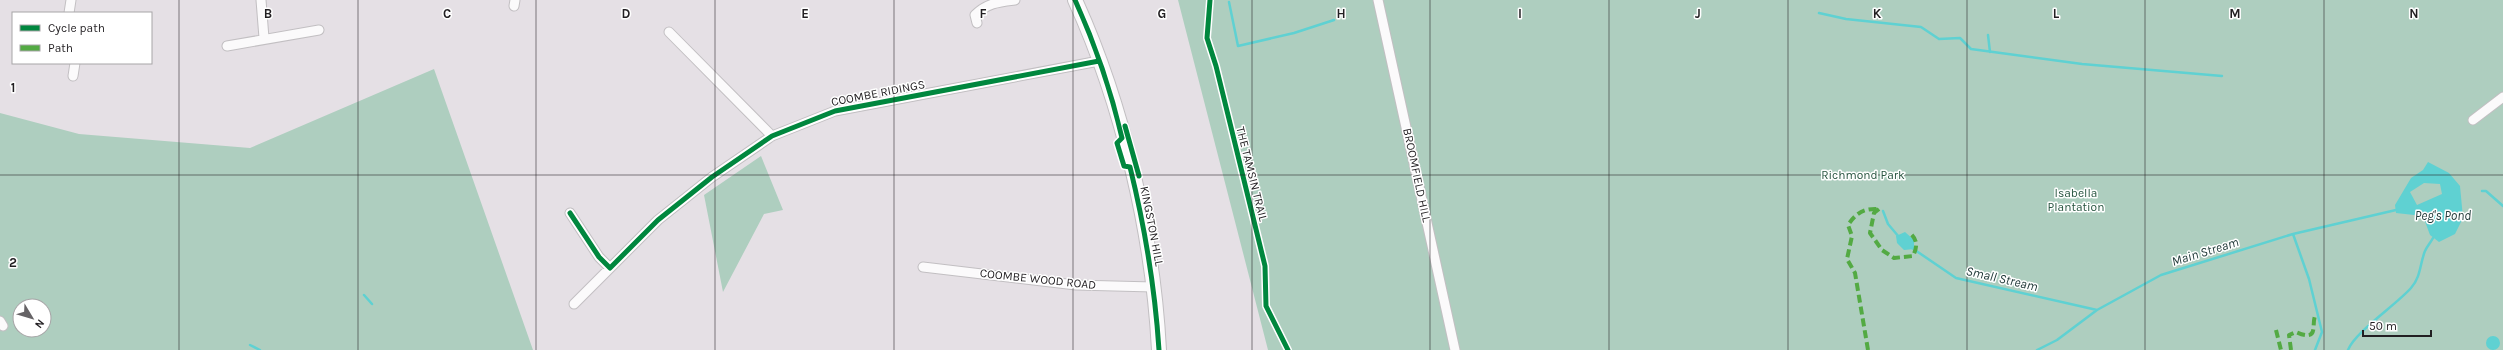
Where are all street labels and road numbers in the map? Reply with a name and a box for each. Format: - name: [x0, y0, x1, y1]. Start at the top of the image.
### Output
- street label: COOMBE RIDINGS: [830, 77, 926, 109]
- street label: THE TAMSIN TRAIL: [1233, 125, 1271, 223]
- street label: BROOMFIELD HILL: [1400, 127, 1434, 224]
- street label: KINGSTON HILL: [1137, 185, 1167, 268]
- street label: COOMBE WOOD ROAD: [979, 266, 1097, 292]

